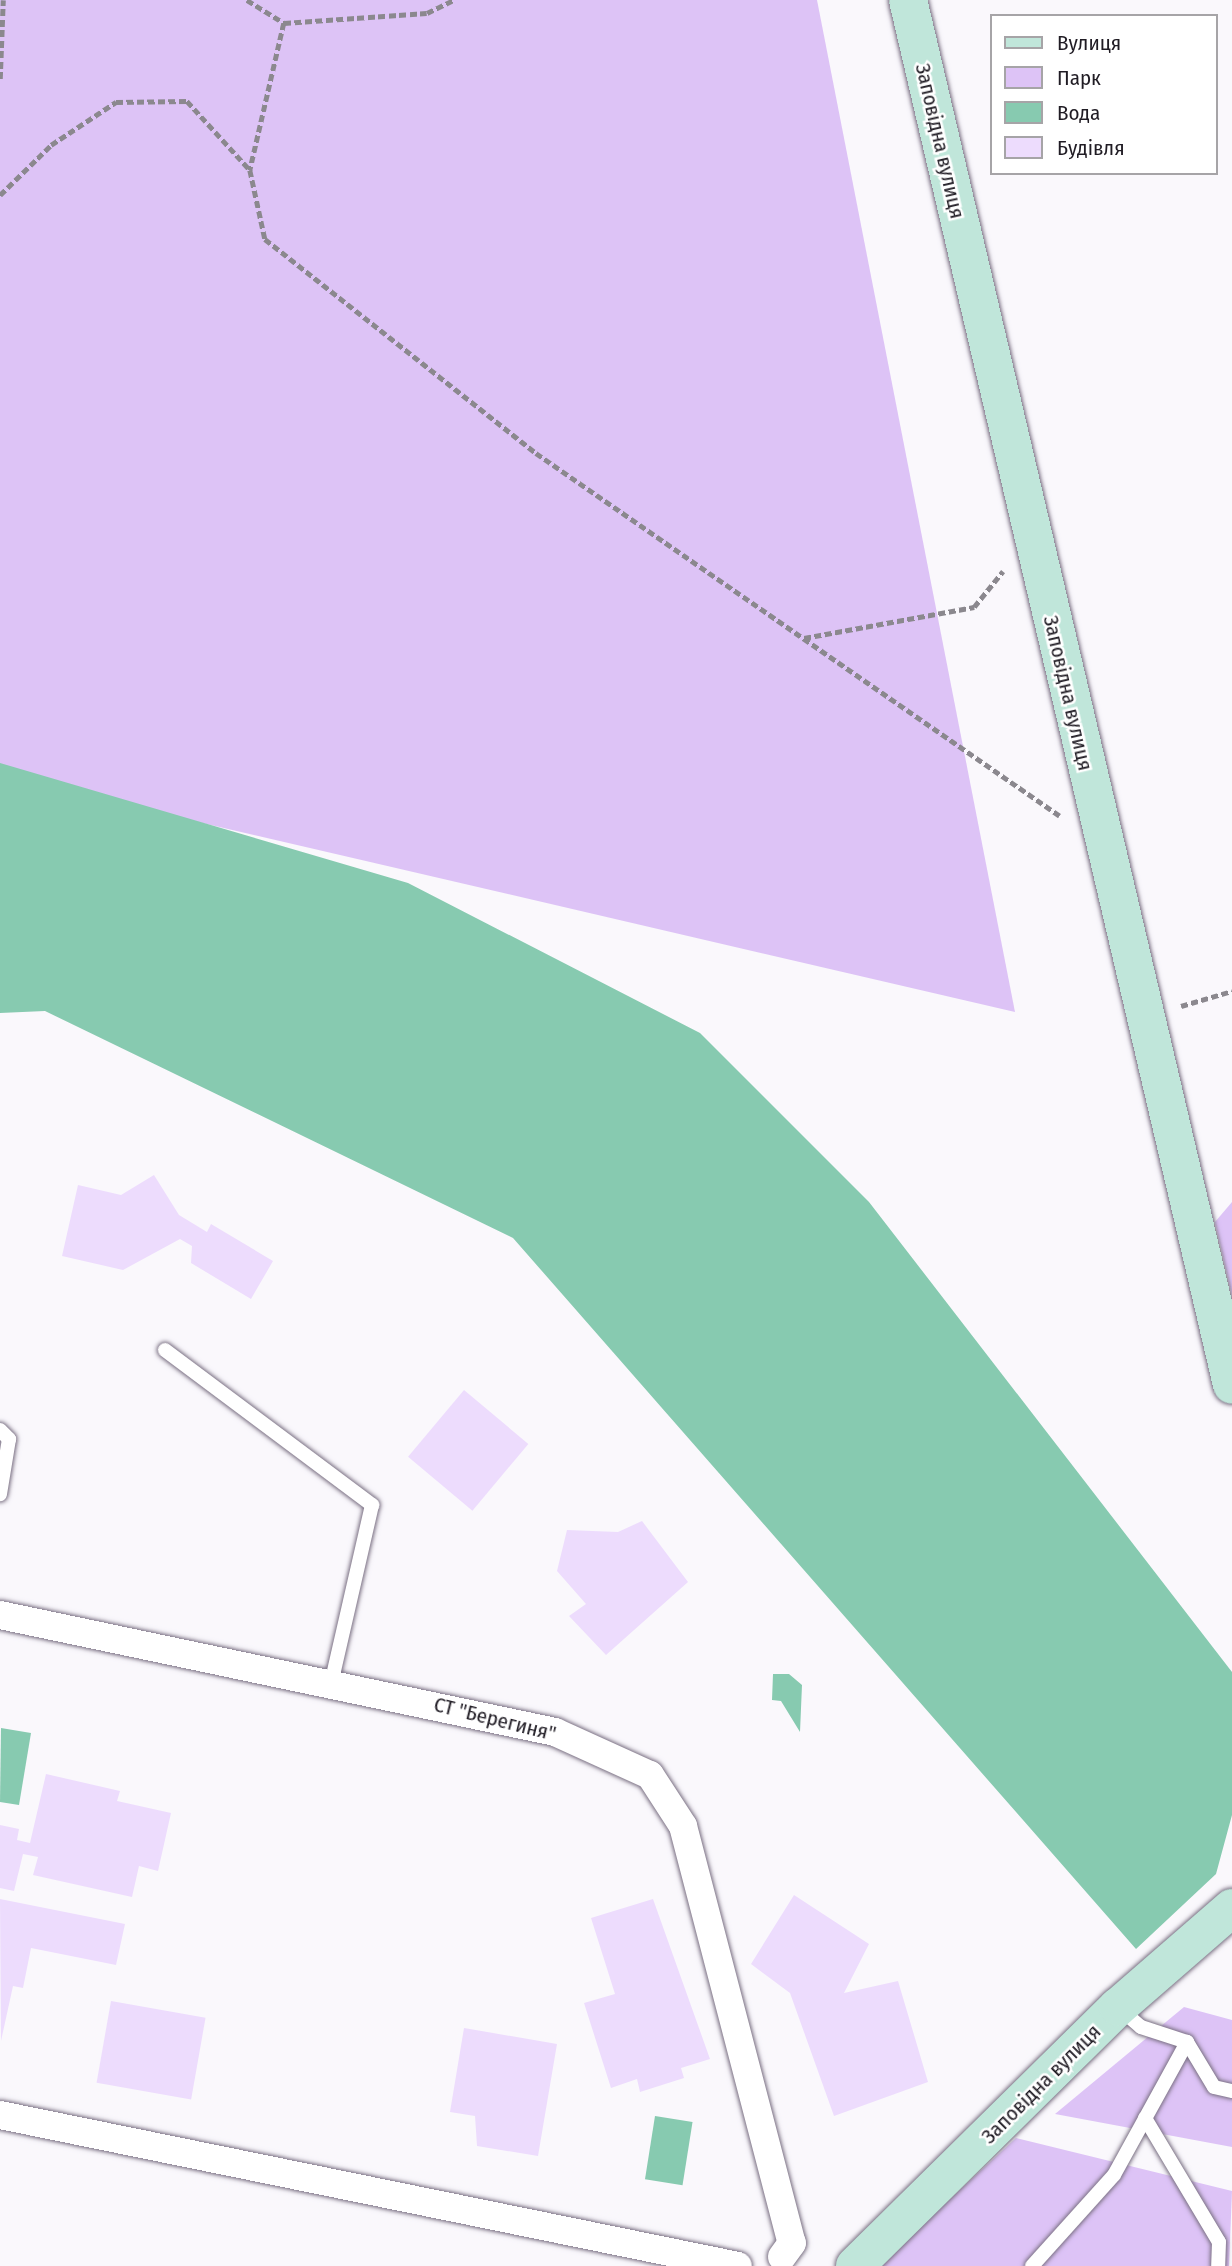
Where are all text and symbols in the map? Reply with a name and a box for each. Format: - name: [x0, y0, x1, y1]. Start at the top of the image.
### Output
- legend: [990, 14, 1218, 175]
- text: Вулиця: [1057, 30, 1121, 56]
- street label: Заповідна вулиця: [910, 61, 970, 221]
- text: Парк: [1057, 65, 1101, 91]
- text: Вода: [1057, 100, 1100, 126]
- text: Будівля: [1057, 135, 1125, 161]
- street label: Заповідна вулиця: [1038, 613, 1098, 773]
- street label: СТ "Берегиня": [431, 1692, 559, 1746]
- street label: Заповідна вулиця: [976, 2019, 1106, 2149]

